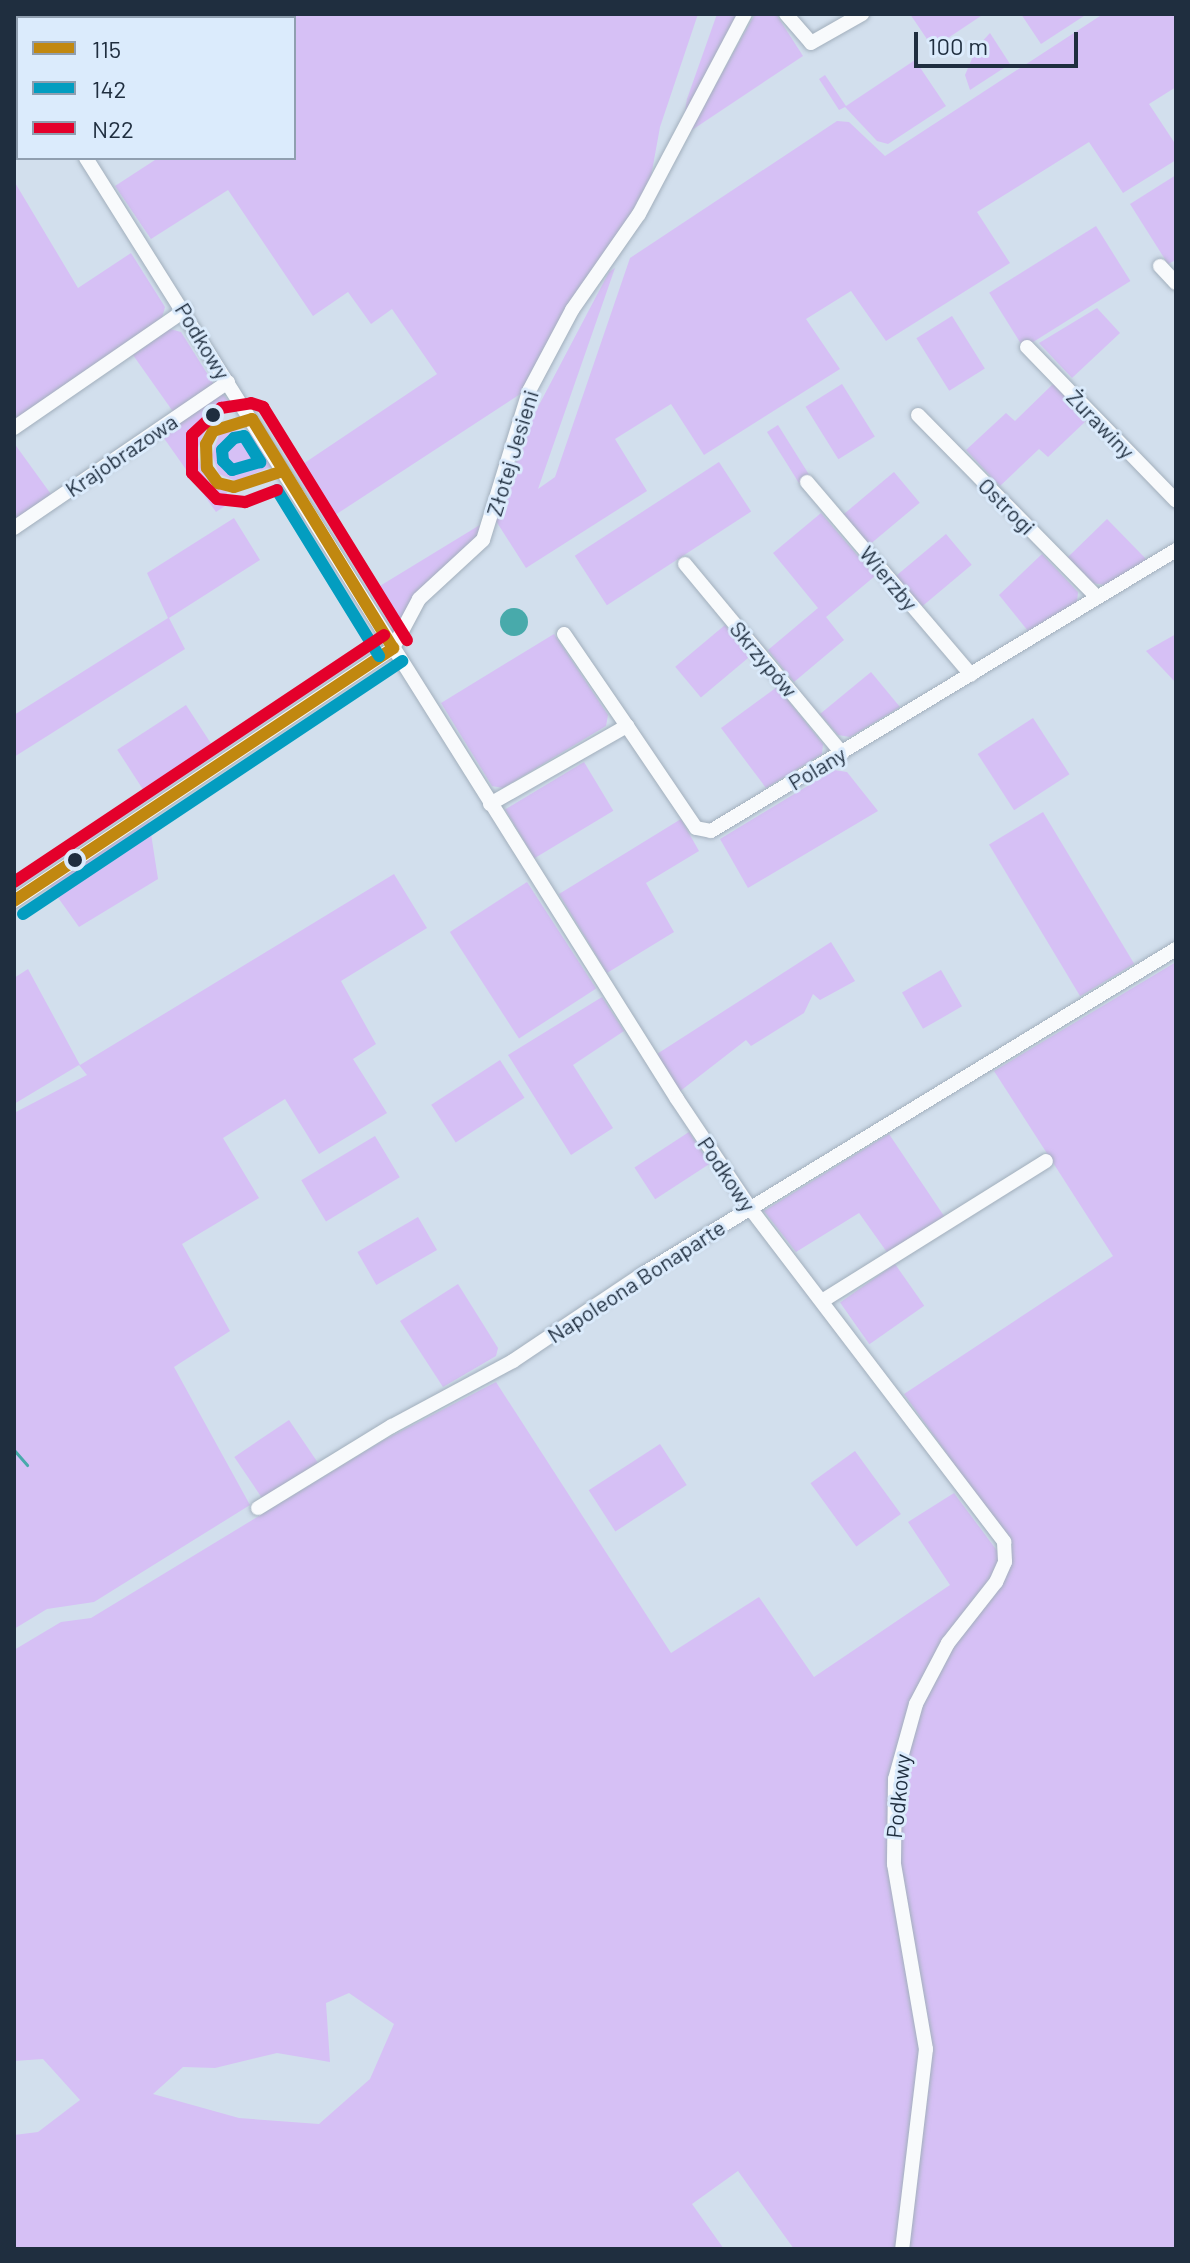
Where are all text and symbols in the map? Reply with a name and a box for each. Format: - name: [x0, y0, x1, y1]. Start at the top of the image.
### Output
- legend: [16, 16, 296, 160]
- scale bar: [918, 16, 1082, 66]
- text: 100 m: [928, 31, 988, 60]
- text: 115: [92, 34, 121, 63]
- text: 142: [92, 74, 127, 103]
- text: N22: [92, 114, 134, 143]
- street label: Podkowy: [170, 298, 236, 384]
- street label: Żurawiny: [1062, 384, 1140, 464]
- street label: Złotej Jesieni: [480, 387, 544, 519]
- unlabelled marker: [205, 407, 221, 423]
- street label: Krajobrazowa: [60, 408, 182, 502]
- street label: Ostrogi: [973, 472, 1041, 540]
- street label: Wierzby: [854, 540, 924, 616]
- street label: Skrzypów: [725, 616, 803, 702]
- street label: Polany: [783, 741, 851, 795]
- unlabelled marker: [67, 852, 83, 868]
- street label: Podkowy: [692, 1131, 762, 1217]
- street label: Napoleona Bonaparte: [542, 1214, 730, 1348]
- street label: Podkowy: [880, 1752, 916, 1840]

